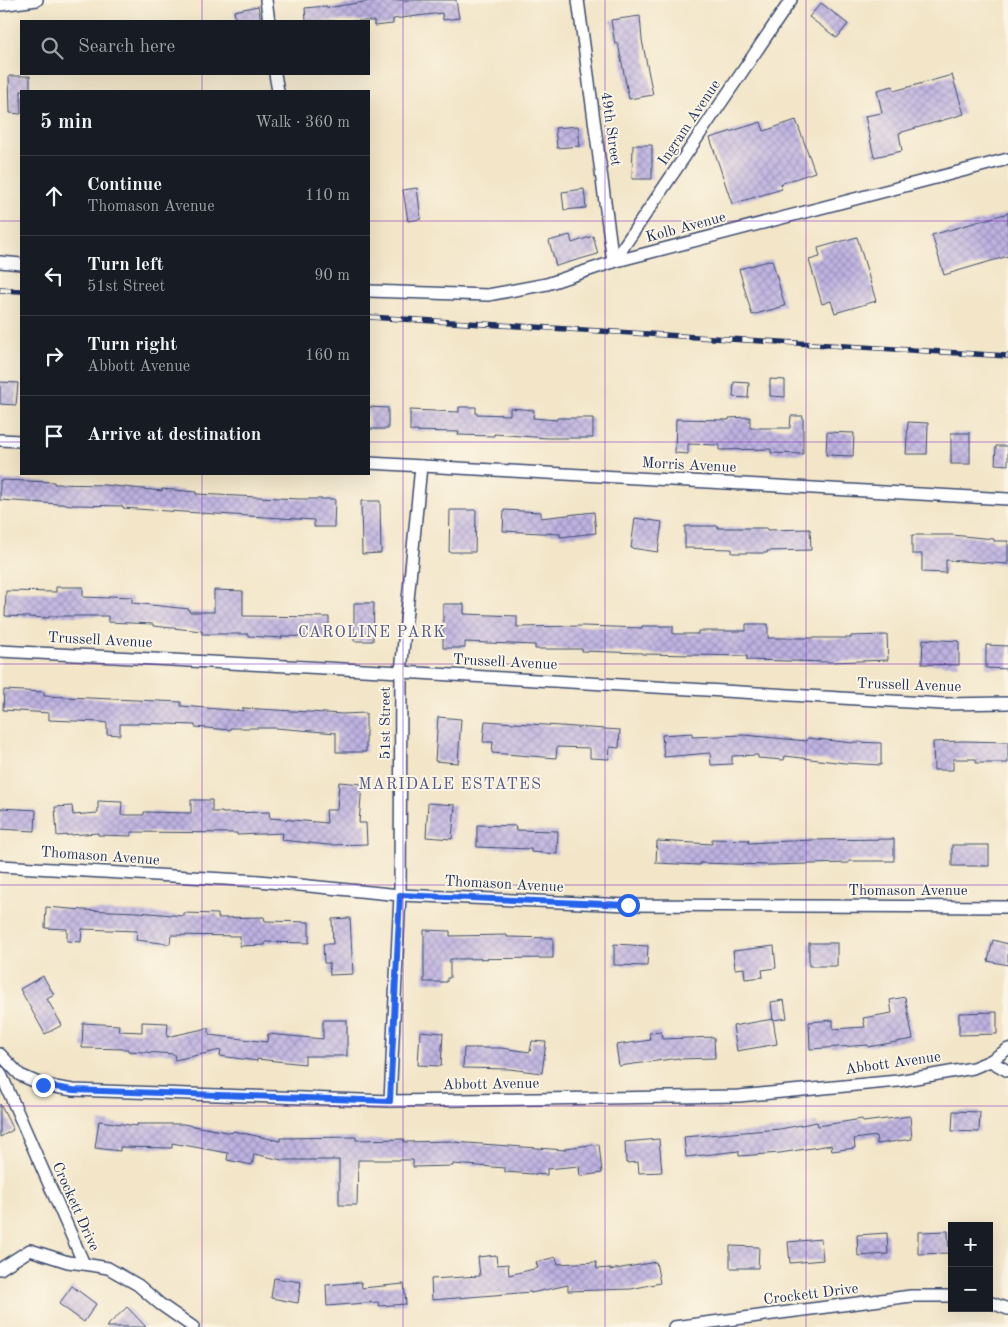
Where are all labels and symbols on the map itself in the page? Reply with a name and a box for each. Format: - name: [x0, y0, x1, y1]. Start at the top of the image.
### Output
- street label: Ingram Avenue: [656, 78, 724, 168]
- street label: 49th Street: [597, 91, 623, 167]
- street label: Kolb Avenue: [644, 210, 728, 246]
- street label: Morris Avenue: [641, 456, 737, 476]
- district label: CAROLINE PARK: [298, 625, 446, 641]
- street label: Trussell Avenue: [47, 631, 153, 651]
- street label: Trussell Avenue: [452, 653, 558, 673]
- street label: Trussell Avenue: [856, 677, 962, 695]
- street label: 51st Street: [379, 686, 394, 760]
- district label: MARIDALE ESTATES: [358, 777, 542, 793]
- street label: Thomason Avenue: [40, 845, 160, 869]
- street label: Thomason Avenue: [444, 874, 564, 896]
- street label: Thomason Avenue: [848, 884, 968, 899]
- route start: [617, 894, 640, 917]
- street label: Abbott Avenue: [844, 1050, 942, 1078]
- route end: [32, 1074, 55, 1097]
- street label: Abbott Avenue: [443, 1077, 540, 1093]
- street label: Crockett Drive: [49, 1160, 101, 1254]
- street label: Crockett Drive: [763, 1282, 859, 1308]

